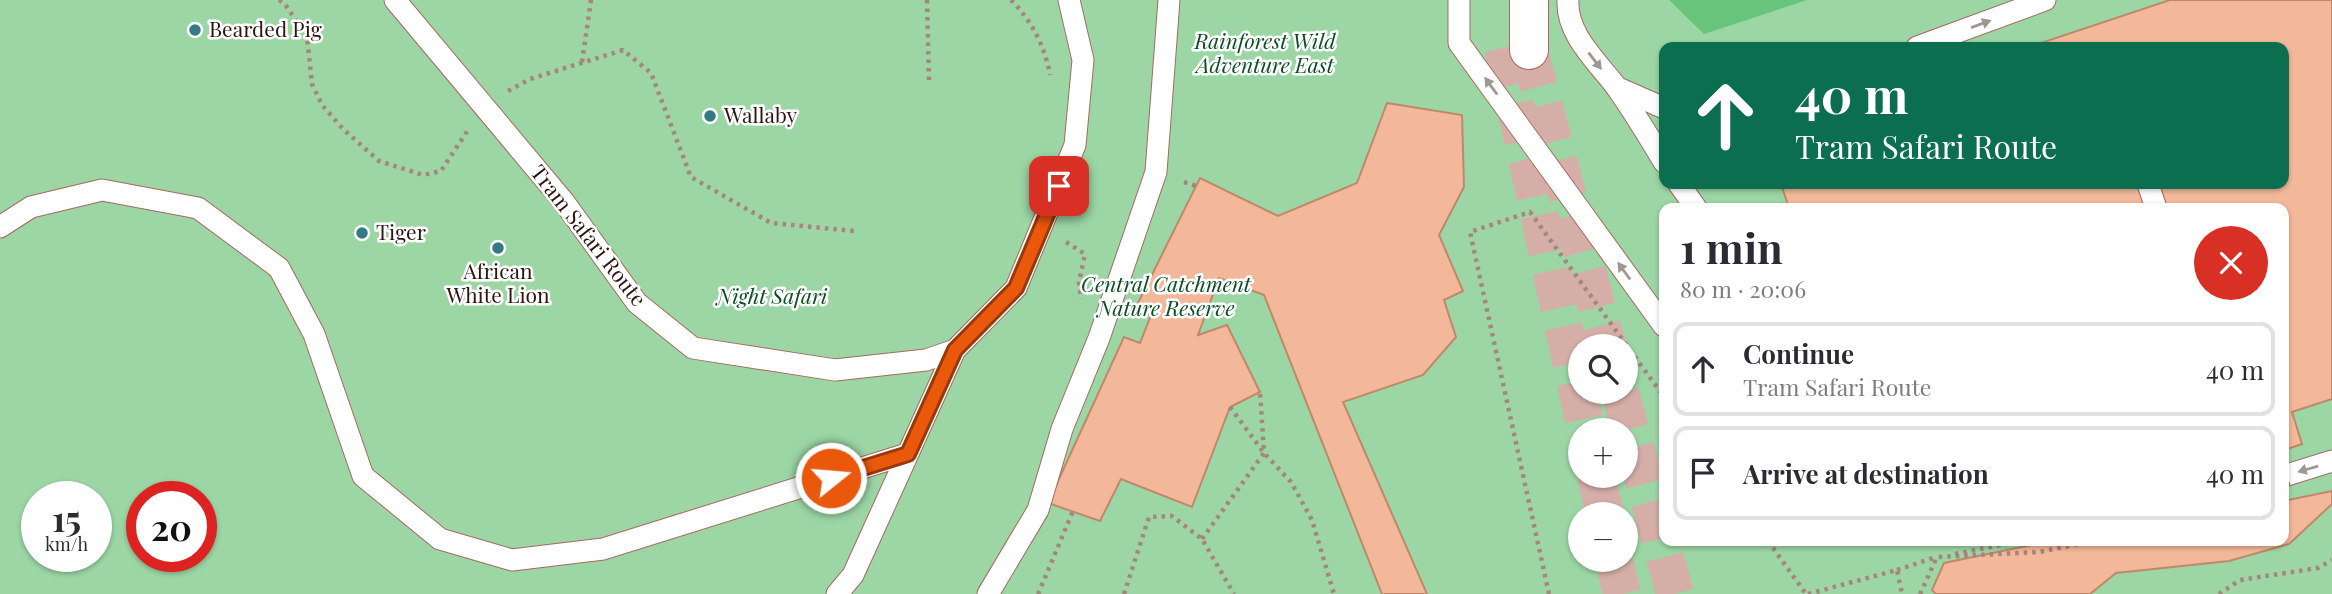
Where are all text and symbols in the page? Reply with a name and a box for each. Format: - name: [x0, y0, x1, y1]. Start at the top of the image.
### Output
- place label: Bearded Pig: [209, 14, 322, 42]
- one-way arrow: [1971, 18, 1992, 29]
- marker: Bearded Pig: [187, 22, 203, 38]
- park label: Rainforest Wild Adventure East: [1193, 26, 1336, 78]
- one-way arrow: [1587, 51, 1602, 69]
- text: 40 m: [1795, 61, 1908, 126]
- icon: ahead: [1680, 70, 1771, 161]
- one-way arrow: [1484, 77, 1498, 95]
- place label: Wallaby: [723, 100, 798, 128]
- marker: Wallaby: [702, 108, 718, 124]
- text: Tram Safari Route: [1795, 124, 2057, 167]
- pin: [1029, 156, 1089, 216]
- street label: Tram Safari Route: [526, 158, 654, 311]
- icon: arrive: [1040, 167, 1078, 205]
- place label: Tiger: [376, 217, 427, 245]
- text: 1 min: [1680, 219, 1783, 275]
- marker: Tiger: [354, 225, 370, 241]
- button: close: [2194, 226, 2268, 300]
- marker: African White Lion: [490, 240, 506, 256]
- place label: African White Lion: [445, 256, 550, 308]
- one-way arrow: [1617, 262, 1631, 280]
- park label: Central Catchment Nature Reserve: [1081, 269, 1252, 321]
- text: 80 m · 20:06: [1680, 273, 1806, 304]
- park label: Night Safari: [715, 281, 828, 309]
- map controls: [1568, 334, 1638, 572]
- button: search: [1568, 334, 1638, 404]
- text: Continue: [1743, 336, 1854, 371]
- icon: ahead: [1684, 350, 1722, 388]
- text: 40 m: [2206, 352, 2264, 387]
- text: Tram Safari Route: [1743, 371, 1931, 402]
- button: +: [1568, 418, 1638, 488]
- position arrow: [794, 441, 868, 515]
- icon: arrive: [1684, 454, 1722, 492]
- text: Arrive at destination: [1743, 456, 1989, 491]
- text: 40 m: [2206, 456, 2264, 491]
- one-way arrow: [2297, 465, 2318, 475]
- speed limit sign: 20: [126, 481, 217, 572]
- text: 15: [52, 494, 81, 541]
- button: −: [1568, 502, 1638, 572]
- text: km/h: [45, 532, 88, 556]

